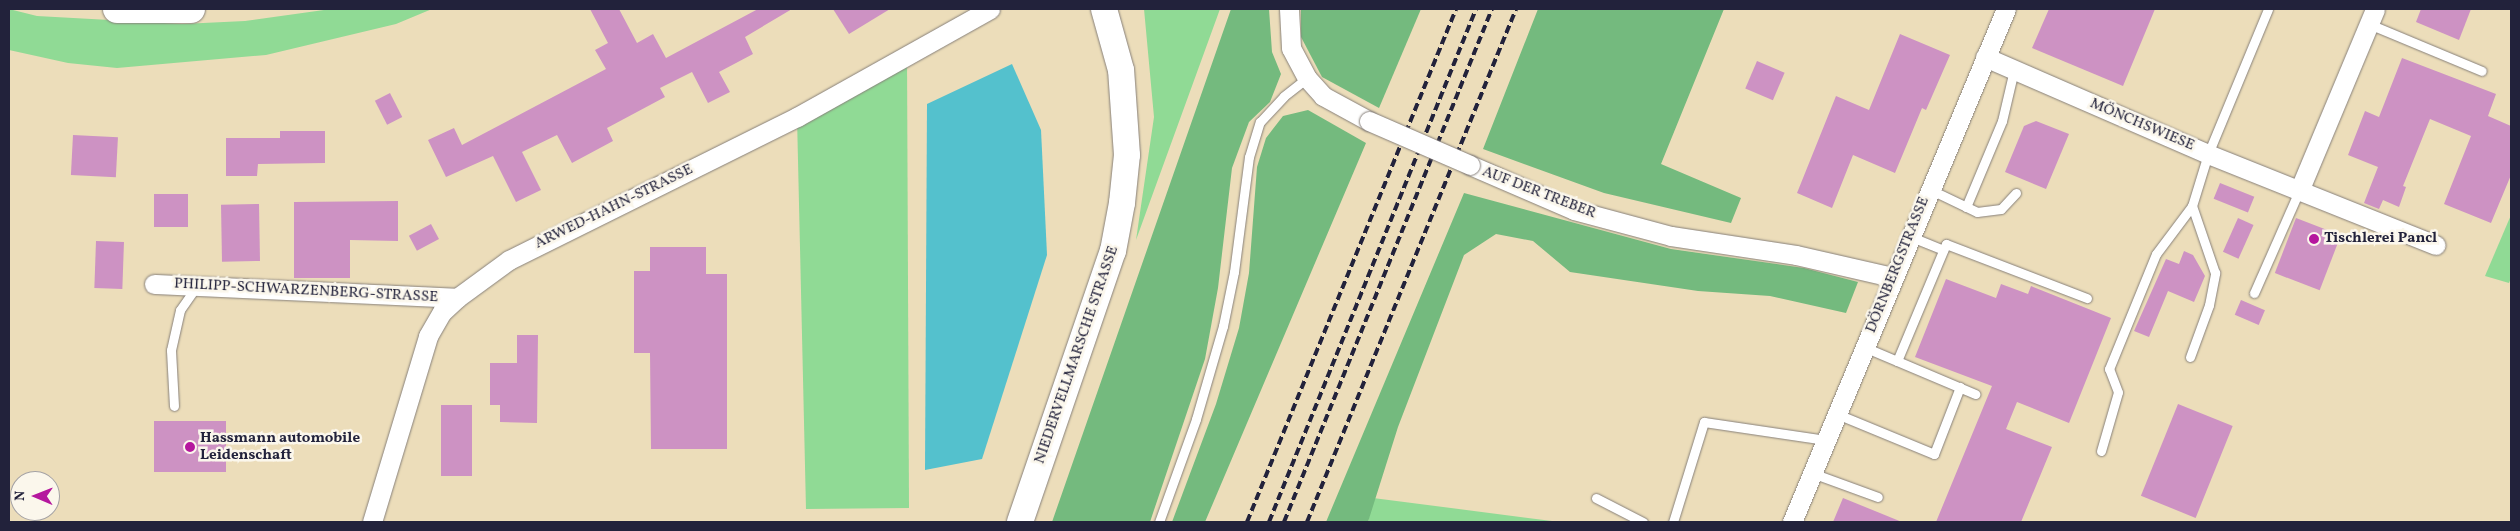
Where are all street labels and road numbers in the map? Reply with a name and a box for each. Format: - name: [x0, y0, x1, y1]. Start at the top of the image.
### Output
- street label: MÖNCHSWIESE: [2087, 95, 2197, 155]
- street label: ARWED-HAHN-STRASSE: [532, 161, 696, 253]
- street label: AUF DER TREBER: [1479, 163, 1599, 223]
- street label: DÖRNBERGSTRASSE: [1862, 194, 1934, 336]
- street label: NIEDERVELLMARSCHE STRASSE: [1031, 244, 1123, 466]
- street label: PHILIPP-SCHWARZENBERG-STRASSE: [174, 275, 438, 307]

